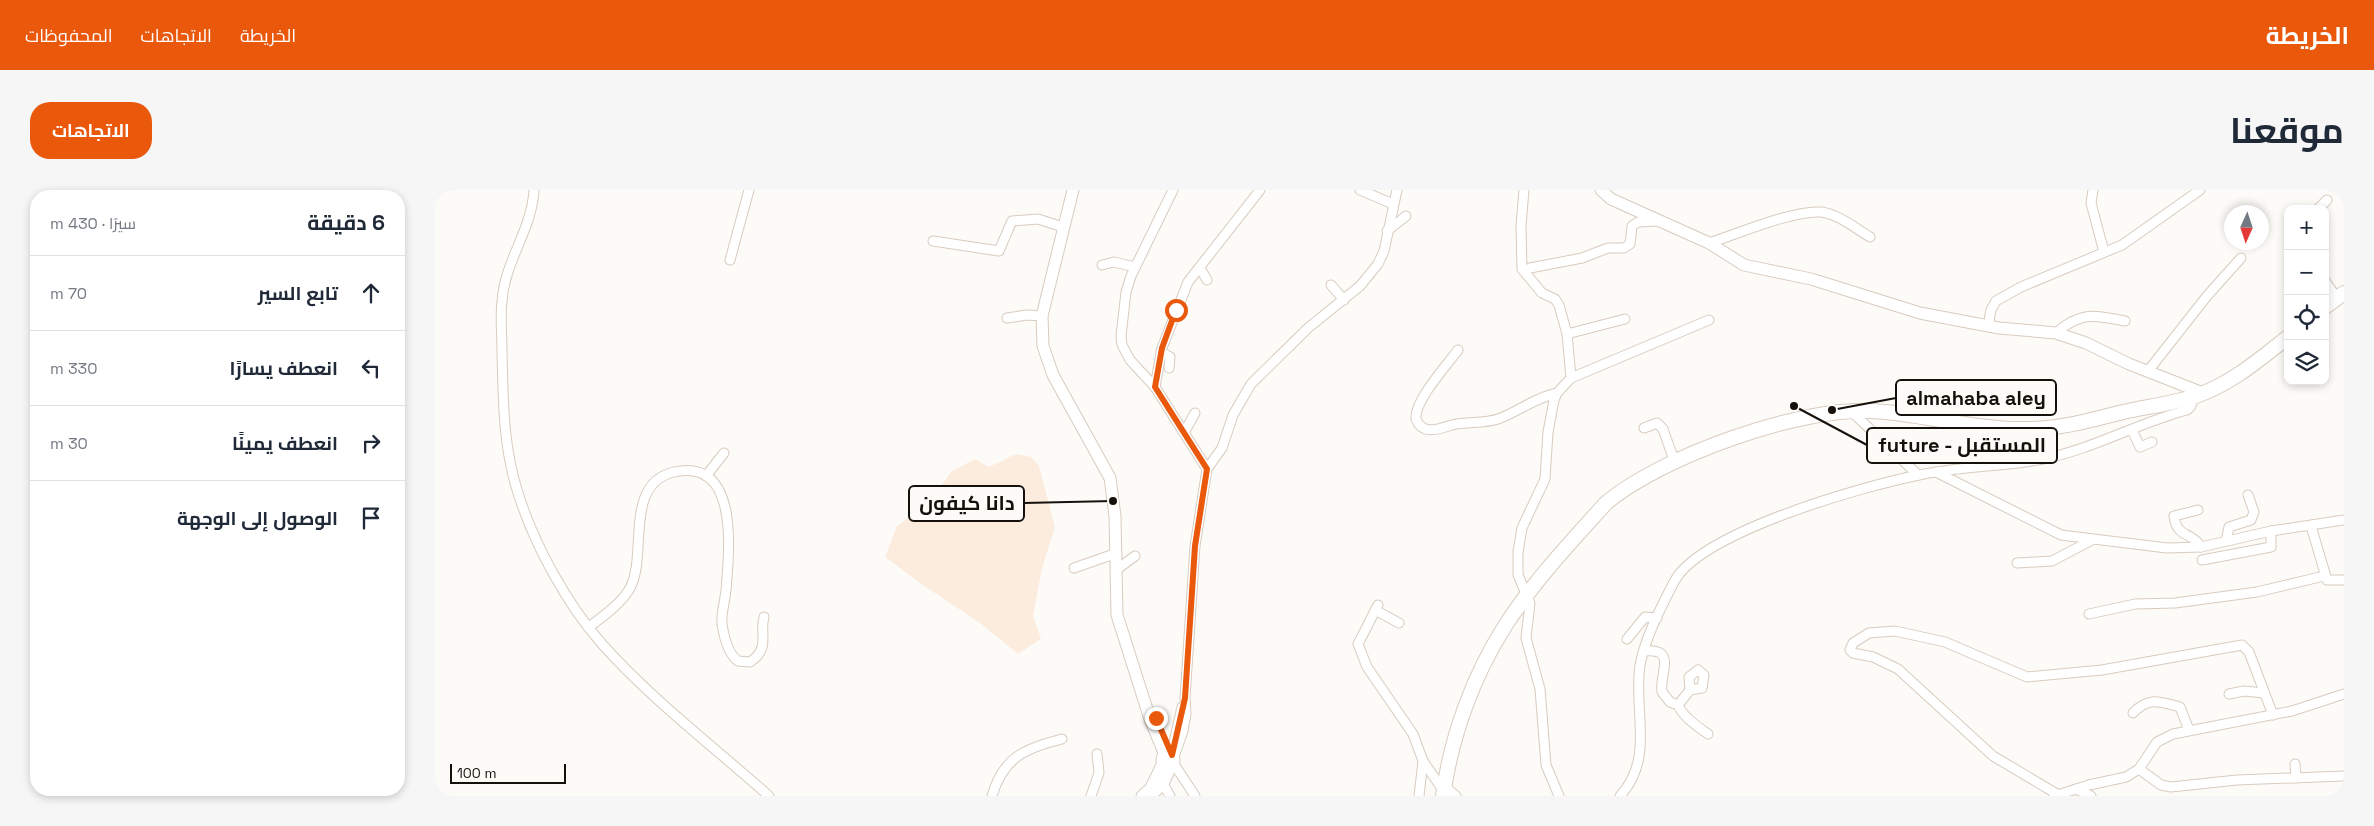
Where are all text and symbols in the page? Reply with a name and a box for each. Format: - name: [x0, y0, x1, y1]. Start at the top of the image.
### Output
- text: الخريطة: [2266, 20, 2349, 51]
- text: المحفوظات: [25, 24, 113, 47]
- text: الاتجاهات: [141, 24, 212, 47]
- text: الخريطة: [240, 24, 296, 47]
- button: الاتجاهات: [30, 102, 152, 159]
- text: موقعنا: [2230, 109, 2344, 153]
- north arrow: [2224, 205, 2269, 250]
- map controls: [2284, 205, 2329, 385]
- button: +: [2284, 205, 2329, 250]
- text: 6 دقيقة: [307, 209, 385, 236]
- text: سيرًا · 430 m: [50, 213, 136, 234]
- button: −: [2284, 250, 2329, 295]
- icon: ahead: [357, 279, 385, 307]
- text: تابع السير: [258, 281, 338, 306]
- text: 70 m: [50, 283, 87, 304]
- button: locate: [2284, 295, 2329, 340]
- route start: [1165, 299, 1188, 322]
- button: layers: [2284, 340, 2329, 385]
- icon: left: [357, 354, 385, 382]
- text: انعطف يسارًا: [230, 356, 338, 381]
- text: 330 m: [50, 358, 97, 379]
- callout: almahaba aley: [1896, 380, 2056, 415]
- text: almahaba aley: [1906, 385, 2046, 411]
- callout: future - المستقبل: [1867, 428, 2057, 463]
- icon: right: [357, 429, 385, 457]
- text: انعطف يمينًا: [232, 431, 338, 456]
- text: future - المستقبل: [1878, 432, 2046, 458]
- text: 30 m: [50, 433, 88, 454]
- callout: دانا كيفون: [909, 486, 1024, 521]
- text: دانا كيفون: [919, 490, 1015, 516]
- icon: arrive: [357, 504, 385, 532]
- text: الوصول إلى الوجهة: [177, 506, 338, 531]
- route end: [1145, 707, 1168, 730]
- scale bar: [450, 761, 566, 784]
- text: 100 m: [457, 764, 496, 782]

